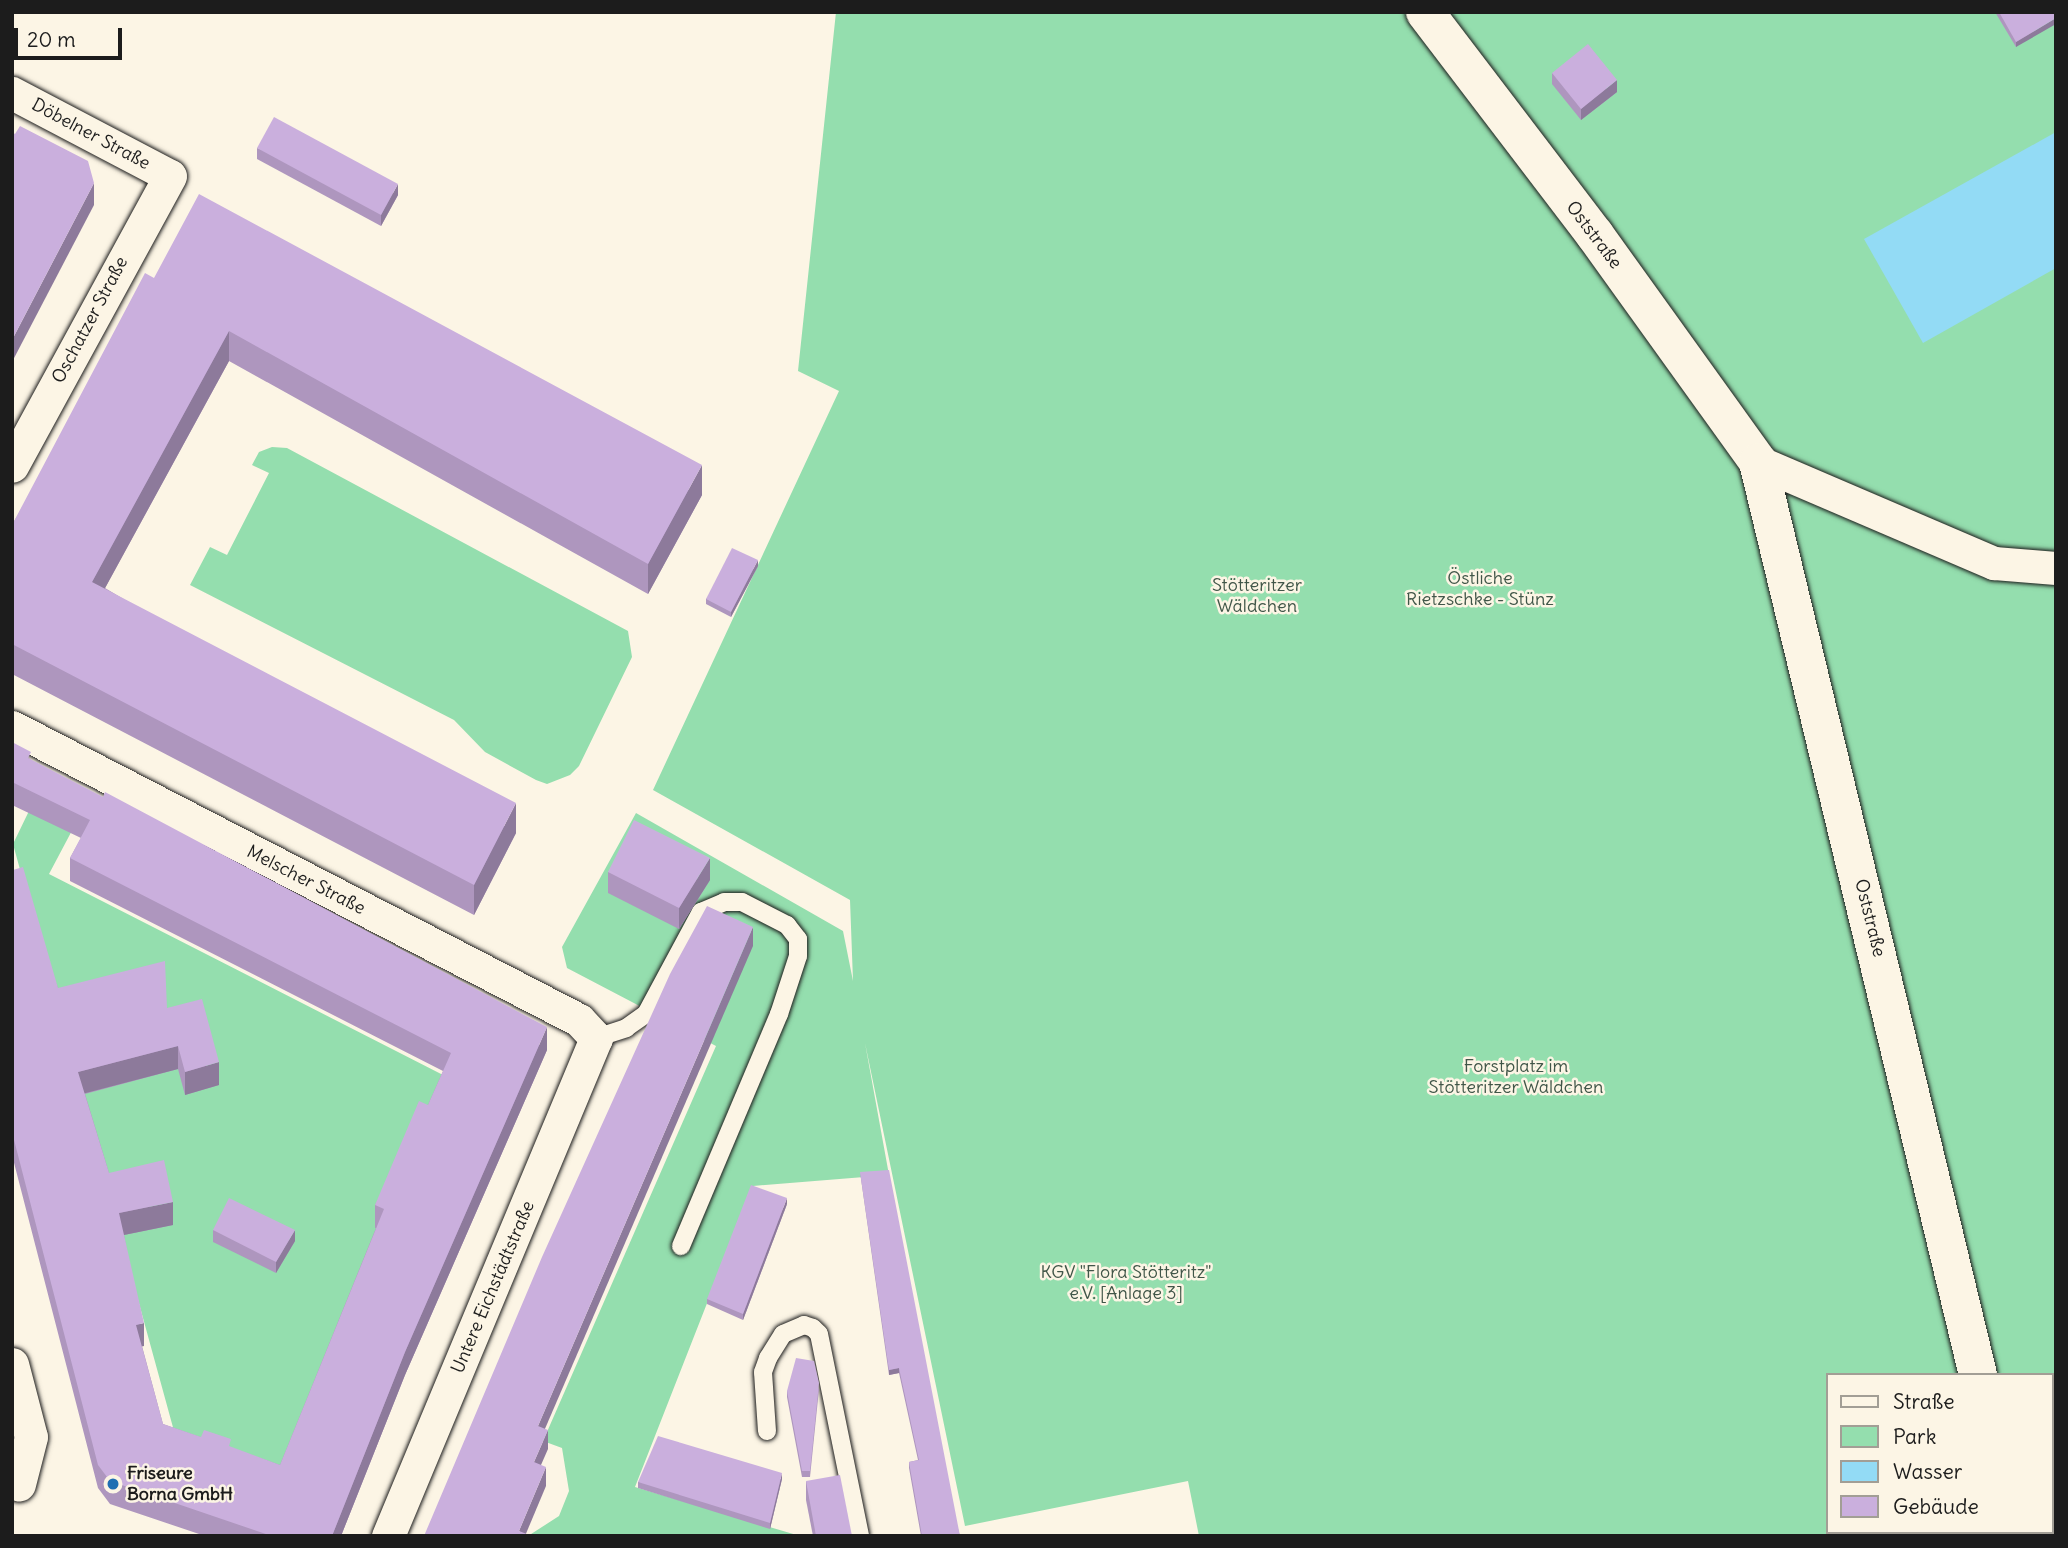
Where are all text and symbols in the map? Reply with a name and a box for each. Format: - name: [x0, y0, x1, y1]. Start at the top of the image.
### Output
- scale bar: [18, 14, 126, 58]
- text: 20 m: [27, 26, 76, 53]
- street label: Döbelner Straße: [28, 94, 154, 174]
- street label: Oststraße: [1561, 197, 1627, 273]
- street label: Oschatzer Straße: [48, 253, 132, 387]
- park label: Östliche Rietzschke - Stünz: [1406, 568, 1554, 610]
- park label: Stötteritzer Wäldchen: [1212, 575, 1302, 618]
- street label: Melscher Straße: [243, 841, 369, 919]
- street label: Oststraße: [1850, 877, 1890, 959]
- park label: Forstplatz im Stötteritzer Wäldchen: [1429, 1056, 1603, 1098]
- street label: Untere Eichstädtstraße: [447, 1198, 539, 1376]
- park label: KGV "Flora Stötteritz" e.V. [Anlage 3]: [1040, 1262, 1212, 1304]
- legend: [1826, 1373, 2054, 1534]
- text: Straße: [1893, 1388, 1954, 1415]
- text: Park: [1893, 1423, 1936, 1450]
- text: Wasser: [1893, 1458, 1962, 1485]
- place label: Friseure Borna GmbH: [127, 1463, 233, 1506]
- marker: Friseure Borna GmbH: [105, 1476, 121, 1492]
- text: Gebäude: [1893, 1493, 1979, 1520]

